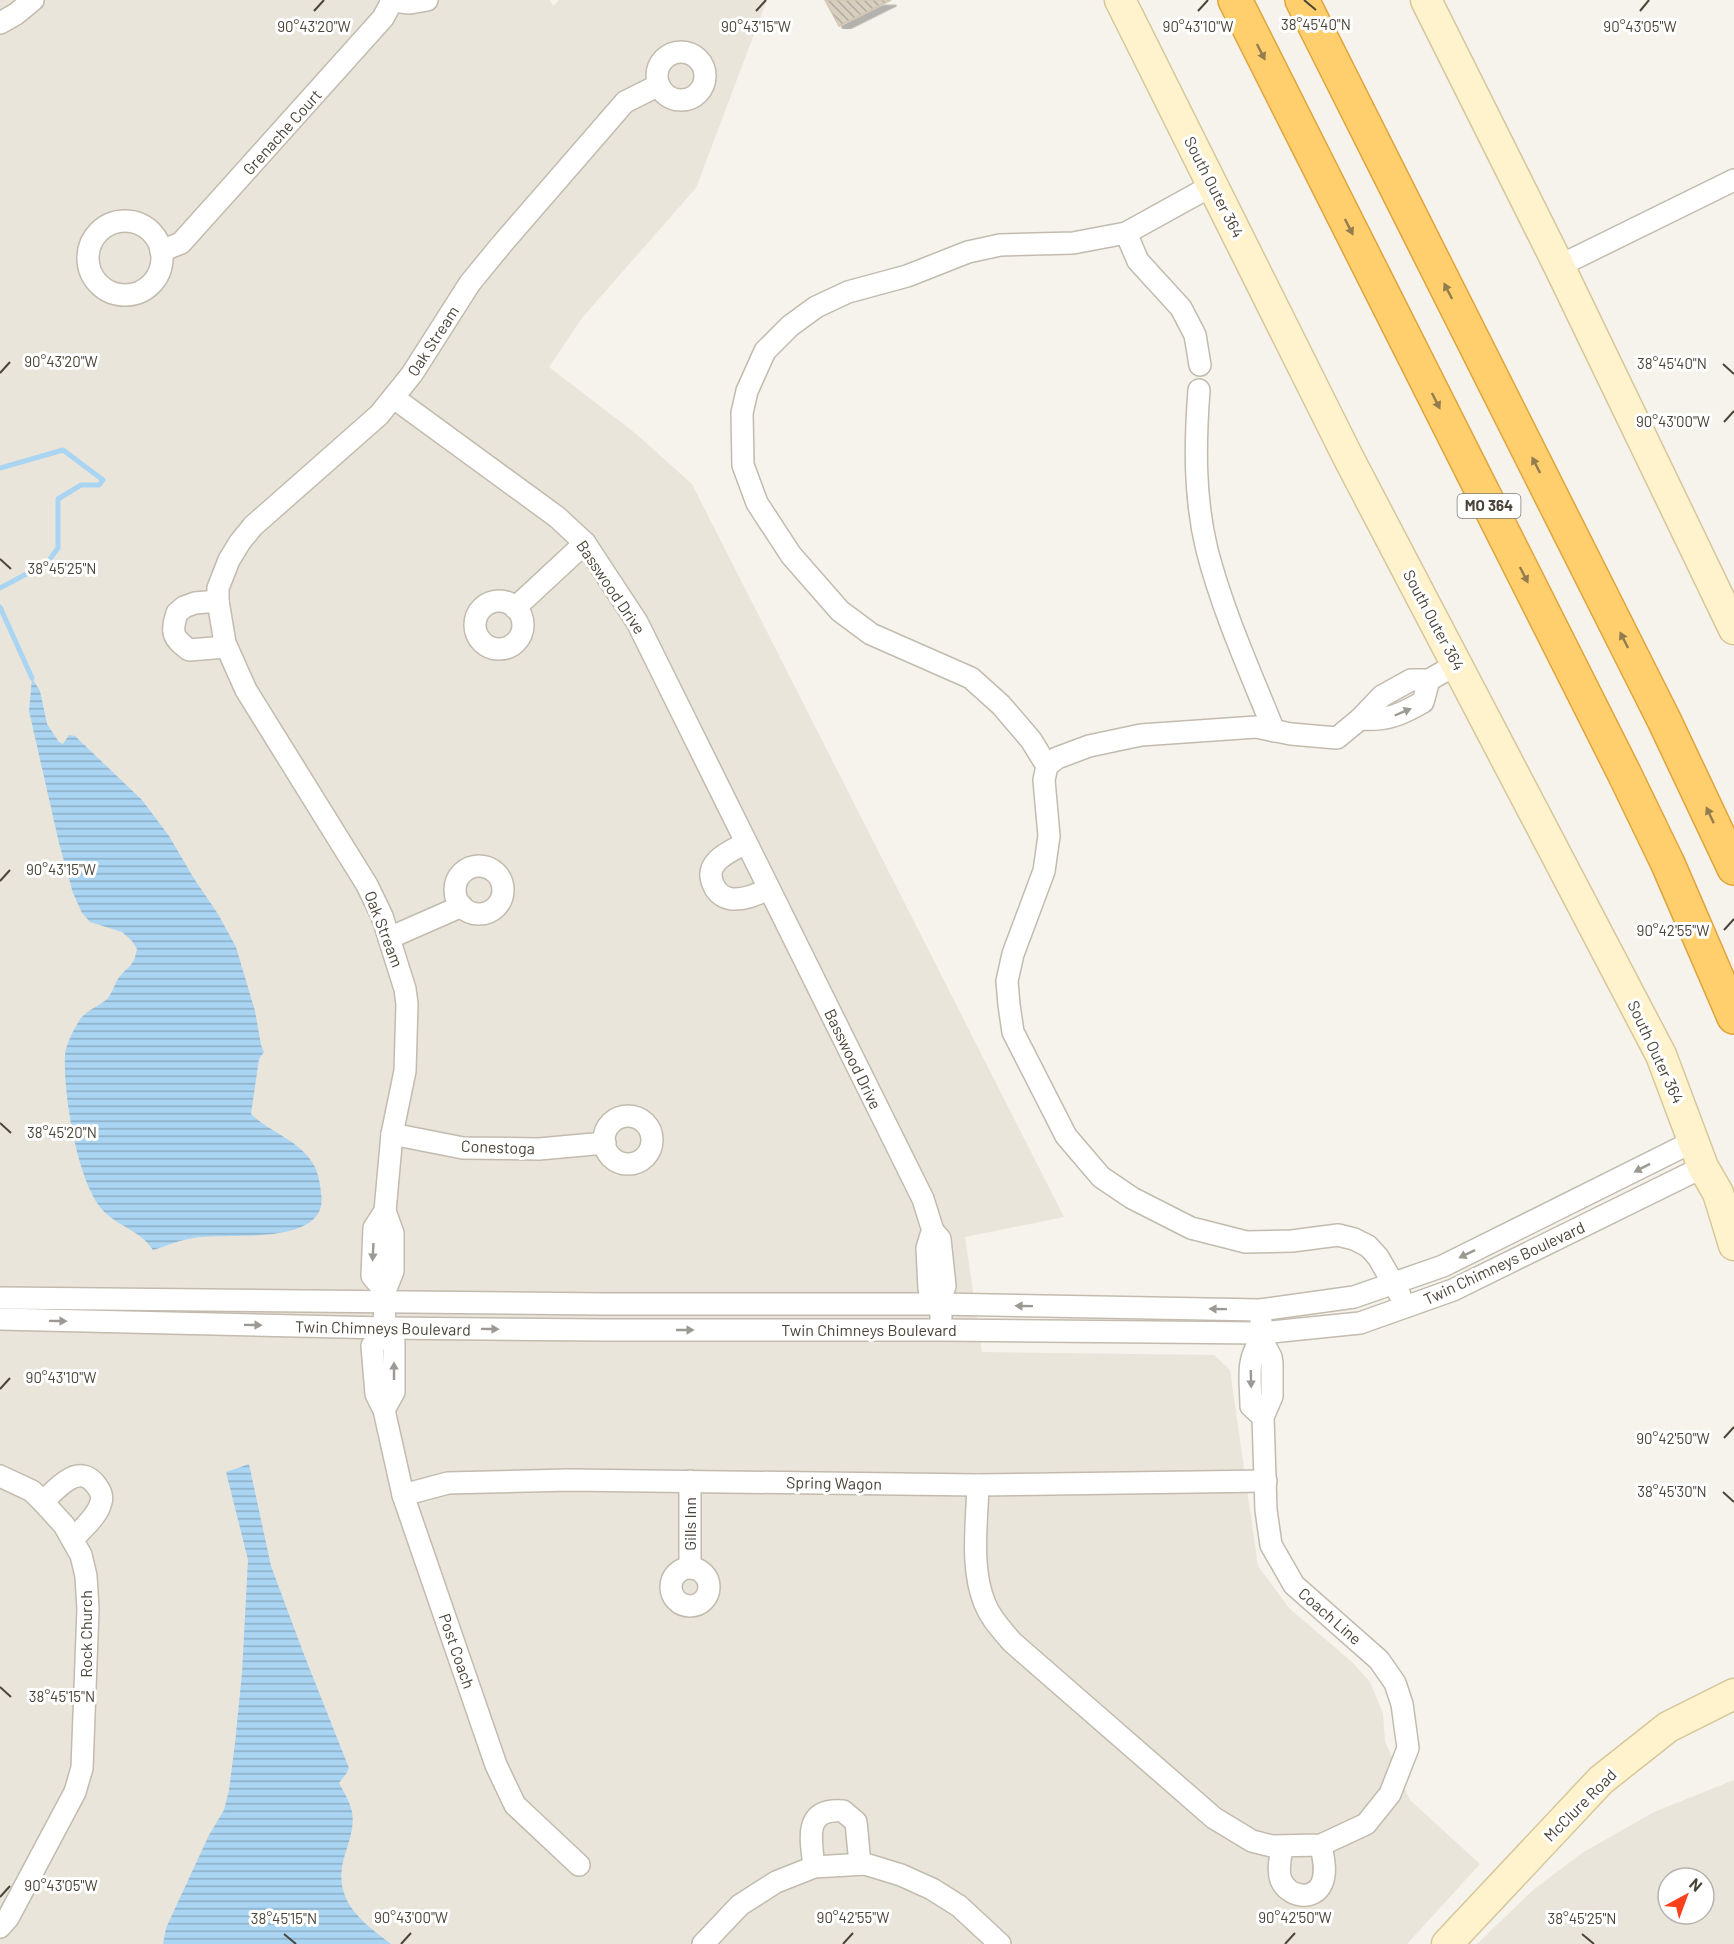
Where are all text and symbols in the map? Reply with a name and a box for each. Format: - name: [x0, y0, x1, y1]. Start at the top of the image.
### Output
- text: 38°45'40"N: [1281, 15, 1351, 33]
- text: 90°43'20"W: [277, 17, 351, 35]
- text: 90°43'15"W: [721, 17, 791, 35]
- text: 90°43'10"W: [1163, 17, 1233, 35]
- text: 90°43'05"W: [1603, 17, 1677, 35]
- one-way arrow: [1256, 44, 1266, 61]
- street label: Grenache Court: [238, 85, 325, 178]
- street label: South Outer 364: [1181, 133, 1248, 241]
- one-way arrow: [1344, 218, 1353, 235]
- one-way arrow: [1444, 283, 1453, 300]
- street label: Oak Stream: [403, 302, 462, 379]
- text: 90°43'20"W: [24, 352, 98, 370]
- text: 38°45'40"N: [1637, 354, 1707, 372]
- one-way arrow: [1432, 392, 1441, 409]
- text: 90°43'00"W: [1636, 412, 1710, 430]
- one-way arrow: [1531, 457, 1541, 474]
- road number: MO 364: [1458, 494, 1520, 518]
- street label: Basswood Drive: [573, 536, 650, 637]
- text: 38°45'25"N: [27, 559, 97, 577]
- street label: South Outer 364: [1400, 566, 1469, 673]
- one-way arrow: [1519, 566, 1529, 583]
- one-way arrow: [1619, 631, 1628, 648]
- one-way arrow: [1395, 707, 1413, 717]
- one-way arrow: [1705, 806, 1714, 823]
- text: 90°43'15"W: [26, 860, 96, 878]
- street label: Oak Stream: [361, 888, 408, 970]
- text: 90°42'55"W: [1637, 921, 1709, 939]
- street label: South Outer 364: [1624, 997, 1689, 1106]
- street label: Basswood Drive: [821, 1006, 886, 1112]
- text: 38°45'20"N: [27, 1123, 97, 1141]
- street label: Conestoga: [461, 1136, 535, 1157]
- one-way arrow: [1634, 1163, 1651, 1172]
- street label: Twin Chimneys Boulevard: [1420, 1217, 1587, 1308]
- one-way arrow: [368, 1242, 377, 1261]
- one-way arrow: [1459, 1249, 1476, 1258]
- one-way arrow: [1014, 1301, 1033, 1311]
- one-way arrow: [1209, 1304, 1228, 1314]
- one-way arrow: [49, 1316, 68, 1325]
- street label: Twin Chimneys Boulevard: [295, 1316, 471, 1339]
- one-way arrow: [244, 1320, 263, 1330]
- street label: Twin Chimneys Boulevard: [781, 1320, 957, 1339]
- one-way arrow: [481, 1324, 500, 1334]
- one-way arrow: [676, 1325, 695, 1335]
- one-way arrow: [389, 1362, 399, 1381]
- text: 90°43'10"W: [26, 1368, 96, 1386]
- one-way arrow: [1246, 1370, 1255, 1389]
- text: 90°42'50"W: [1636, 1429, 1710, 1447]
- street label: Spring Wagon: [786, 1472, 882, 1493]
- text: 38°45'30"N: [1637, 1482, 1707, 1500]
- street label: Gills Inn: [680, 1497, 699, 1551]
- street label: Coach Line: [1295, 1583, 1366, 1648]
- street label: Rock Church: [76, 1590, 95, 1678]
- street label: Post Coach: [436, 1611, 479, 1691]
- text: 38°45'15"N: [29, 1687, 95, 1705]
- street label: McClure Road: [1539, 1764, 1620, 1845]
- north arrow: [1656, 1866, 1716, 1926]
- text: N: [1686, 1874, 1706, 1895]
- text: 90°43'05"W: [24, 1876, 98, 1894]
- text: 90°43'00"W: [374, 1908, 448, 1926]
- text: 90°42'55"W: [817, 1908, 889, 1926]
- text: 90°42'50"W: [1258, 1908, 1332, 1926]
- text: 38°45'15"N: [251, 1909, 317, 1927]
- text: 38°45'25"N: [1547, 1909, 1617, 1927]

